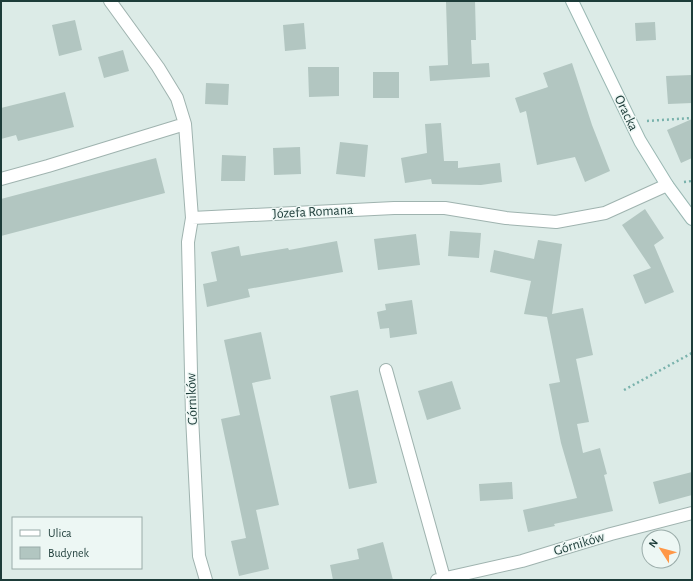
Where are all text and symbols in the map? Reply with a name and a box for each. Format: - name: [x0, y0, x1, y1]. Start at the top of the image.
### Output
- street label: Oracka: [611, 93, 641, 133]
- street label: Józefa Romana: [272, 203, 354, 221]
- street label: Górników: [184, 372, 200, 425]
- legend: [12, 517, 142, 569]
- text: Ulica: [48, 527, 72, 539]
- north arrow: [641, 529, 681, 569]
- street label: Górników: [552, 530, 607, 558]
- text: N: [647, 537, 660, 550]
- text: Budynek: [48, 547, 90, 560]

